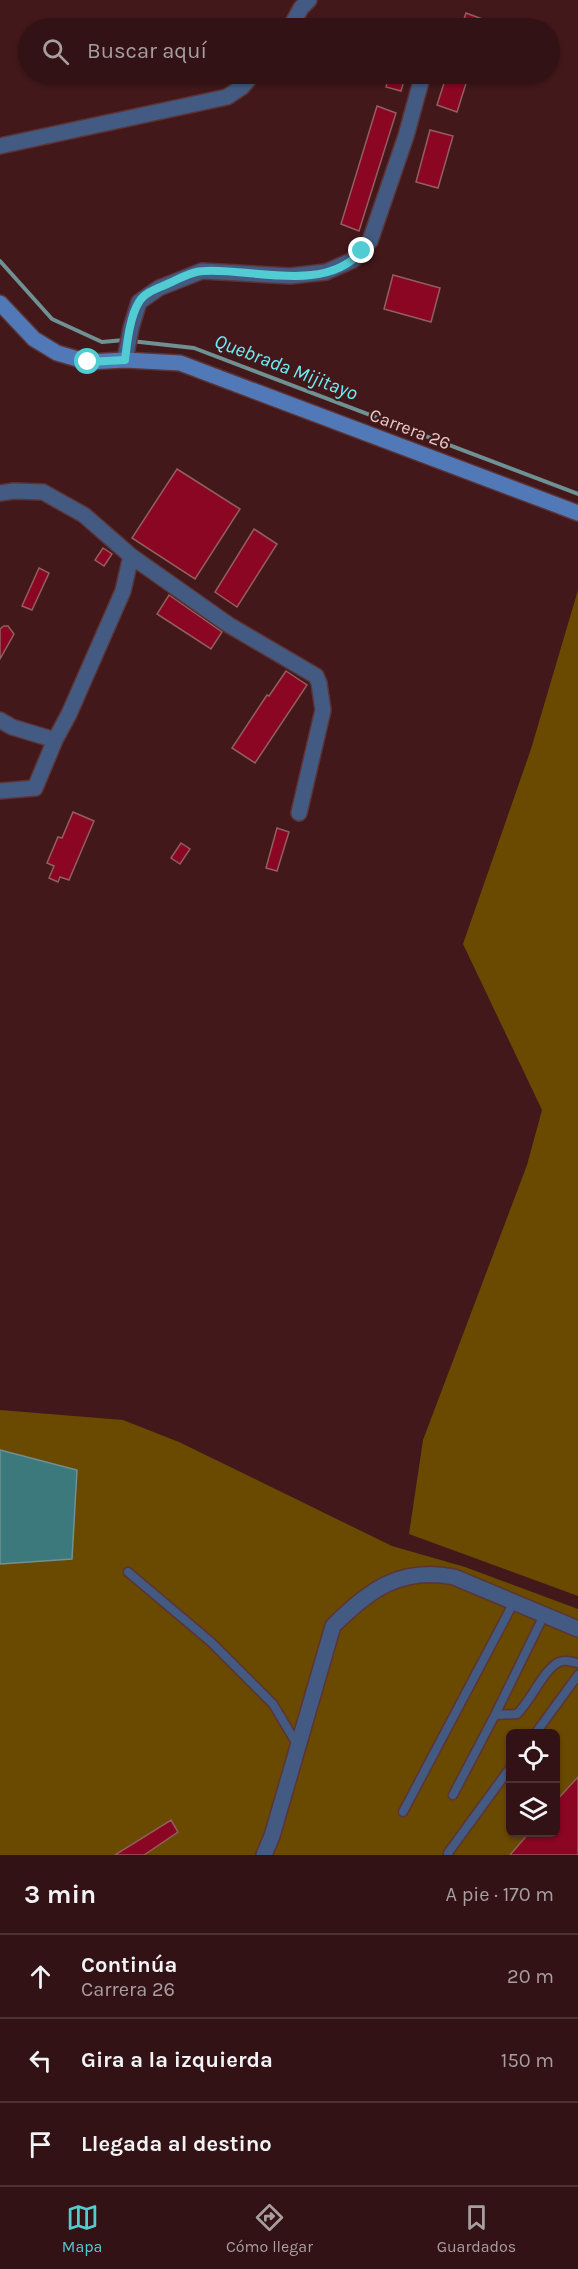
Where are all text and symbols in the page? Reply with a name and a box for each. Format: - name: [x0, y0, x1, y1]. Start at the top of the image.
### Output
- search box: [18, 18, 560, 84]
- icon: search: [39, 35, 72, 68]
- text: Buscar aquí: [87, 38, 207, 64]
- route end: [348, 237, 374, 263]
- water label: Quebrada Mijitayo: [211, 329, 361, 405]
- route start: [74, 348, 100, 374]
- street label: Carrera 26: [367, 404, 453, 454]
- map controls: [506, 1729, 560, 1837]
- button: locate: [506, 1729, 560, 1783]
- button: layers: [506, 1783, 560, 1837]
- text: 3 min: [24, 1879, 96, 1910]
- text: A pie · 170 m: [445, 1883, 554, 1906]
- text: Continúa: [81, 1952, 177, 1978]
- icon: ahead: [24, 1960, 57, 1993]
- text: 20 m: [507, 1965, 554, 1988]
- text: Carrera 26: [81, 1978, 175, 2001]
- icon: left: [24, 2044, 57, 2077]
- text: Gira a la izquierda: [81, 2047, 273, 2073]
- text: 150 m: [501, 2049, 554, 2072]
- icon: arrive: [24, 2128, 57, 2161]
- text: Llegada al destino: [81, 2131, 272, 2157]
- tab: Mapa: [62, 2201, 102, 2256]
- tab: Cómo llegar: [226, 2201, 313, 2256]
- tab: Guardados: [437, 2201, 516, 2256]

